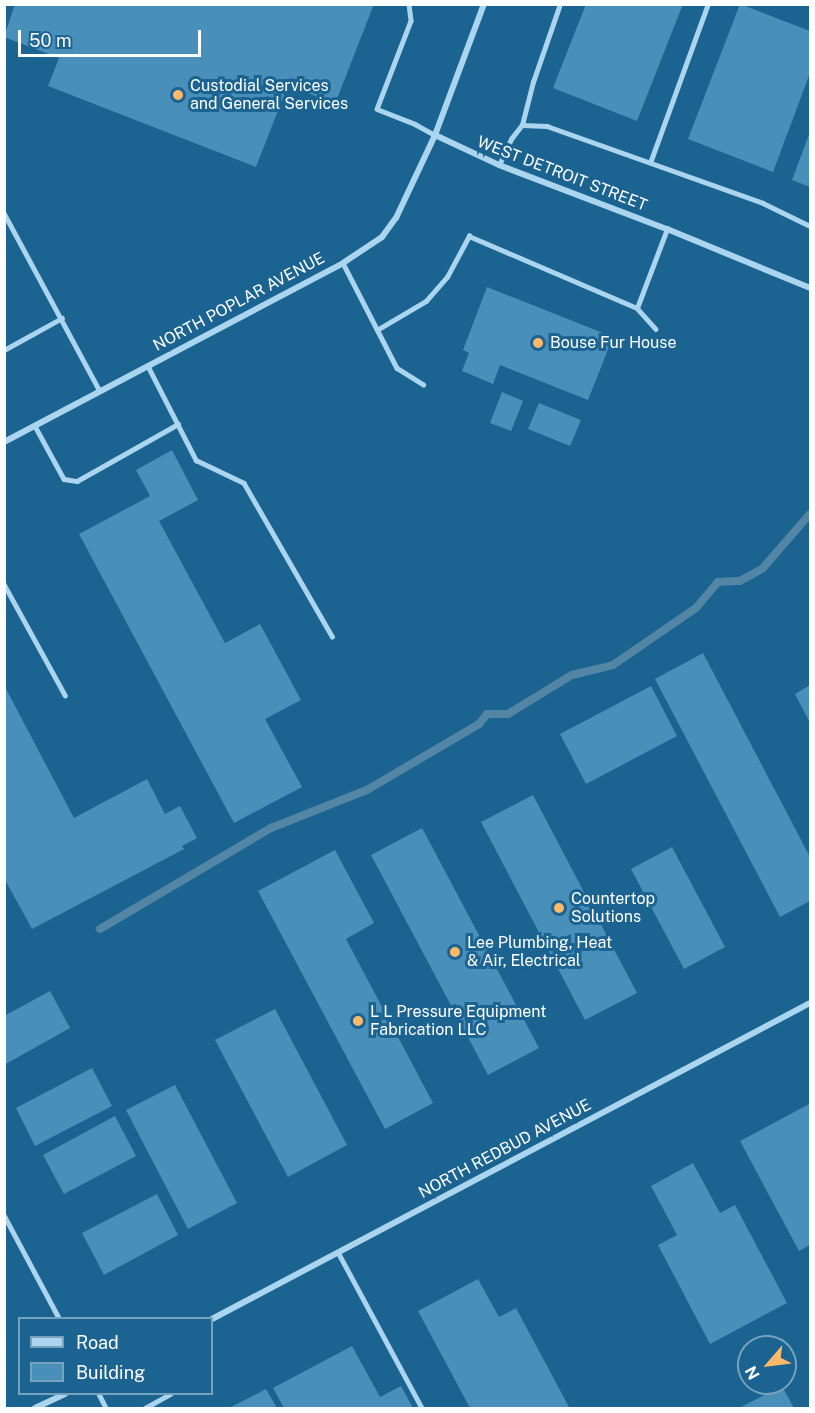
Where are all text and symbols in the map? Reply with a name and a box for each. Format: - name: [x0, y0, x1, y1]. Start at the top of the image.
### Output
- scale bar: [21, 18, 204, 56]
- text: 50 m: [29, 30, 72, 51]
- place label: Custodial Services and General Services: [190, 76, 348, 114]
- marker: Custodial Services and General Services: [171, 88, 185, 102]
- street label: WEST DETROIT STREET: [474, 133, 650, 215]
- street label: NORTH POPLAR AVENUE: [150, 249, 328, 355]
- place label: Bouse Fur House: [550, 333, 677, 353]
- marker: Bouse Fur House: [531, 336, 545, 350]
- place label: Countertop Solutions: [571, 889, 655, 927]
- marker: Countertop Solutions: [552, 901, 566, 915]
- place label: Lee Plumbing, Heat & Air, Electrical: [467, 933, 612, 971]
- marker: Lee Plumbing, Heat & Air, Electrical: [448, 945, 462, 959]
- place label: L L Pressure Equipment Fabrication LLC: [370, 1002, 547, 1040]
- marker: L L Pressure Equipment Fabrication LLC: [351, 1014, 365, 1028]
- street label: NORTH REDBUD AVENUE: [416, 1095, 594, 1203]
- legend: [18, 1317, 213, 1395]
- text: Road: [76, 1332, 119, 1353]
- north arrow: [737, 1335, 797, 1395]
- text: Building: [76, 1362, 145, 1383]
- text: N: [741, 1363, 764, 1383]

